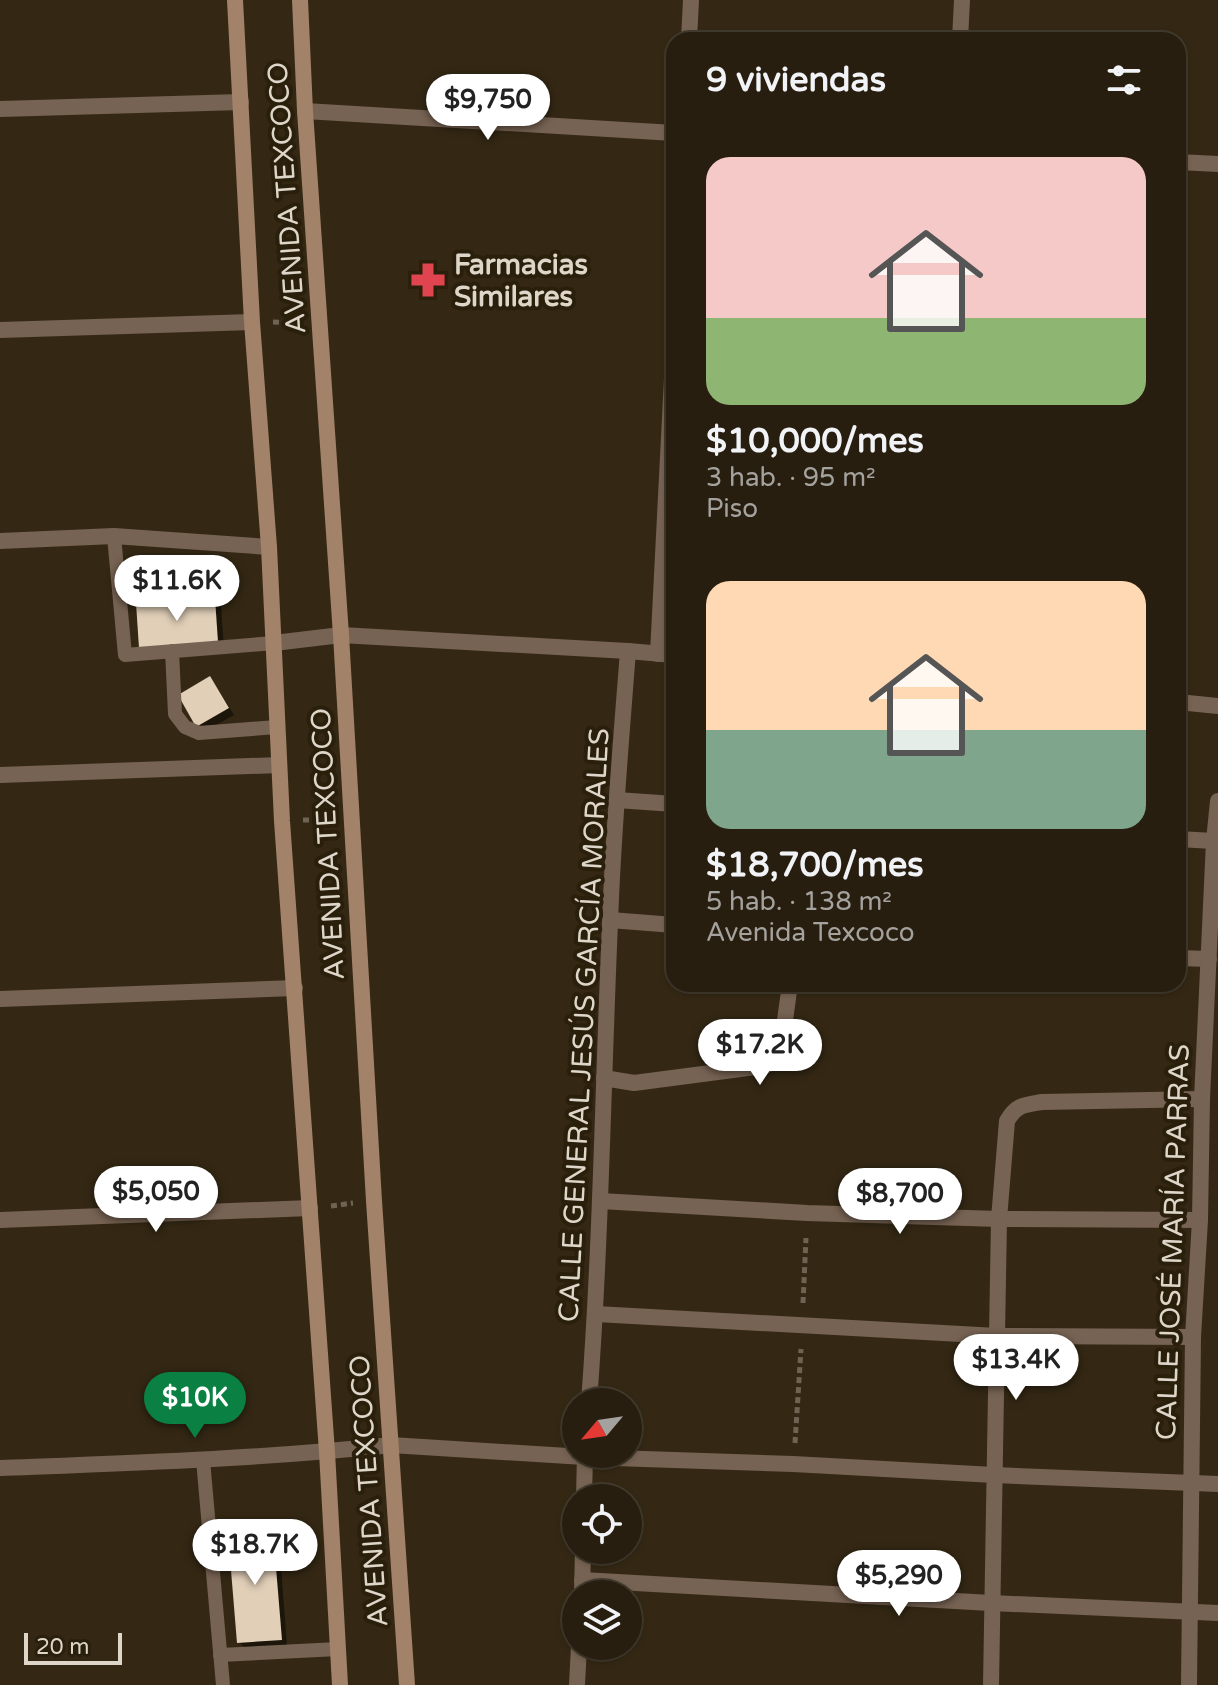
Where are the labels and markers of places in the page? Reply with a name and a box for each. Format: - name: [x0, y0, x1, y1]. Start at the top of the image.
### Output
- pin: $9,750: [423, 74, 553, 142]
- place label: Farmacias Similares: [454, 248, 588, 314]
- pharmacy icon: Farmacias Similares: [409, 261, 447, 299]
- pin: $11.6K: [112, 555, 242, 623]
- pin: $17.2K: [695, 1019, 825, 1087]
- pin: $5,050: [91, 1166, 221, 1234]
- pin: $8,700: [835, 1168, 965, 1236]
- pin: $13.4K: [951, 1334, 1081, 1402]
- pin: $10K: [148, 1372, 242, 1440]
- pin: $18.7K: [190, 1519, 320, 1587]
- pin: $5,290: [834, 1550, 964, 1618]

